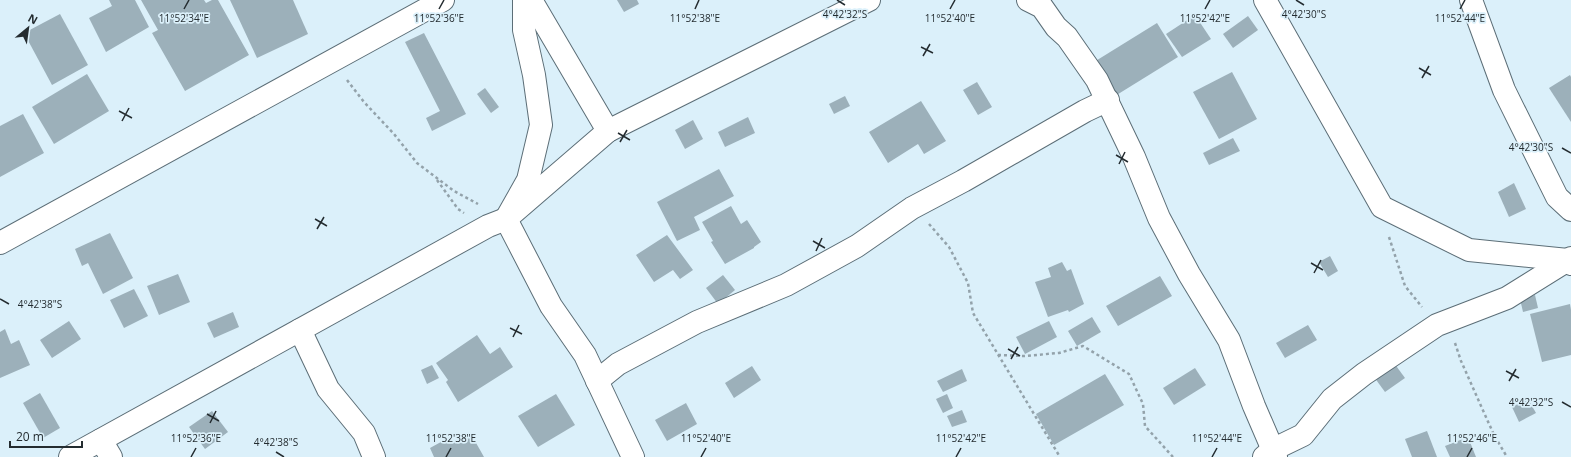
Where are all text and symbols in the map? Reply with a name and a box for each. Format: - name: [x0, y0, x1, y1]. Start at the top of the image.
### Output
- text: 4°42'32"S: [823, 7, 867, 21]
- text: 4°42'30"S: [1282, 7, 1326, 21]
- north arrow: [8, 8, 48, 48]
- text: N: [26, 10, 41, 28]
- text: 11°52'34"E: [159, 11, 209, 25]
- text: 11°52'36"E: [414, 11, 464, 25]
- text: 11°52'38"E: [670, 11, 720, 25]
- text: 11°52'40"E: [925, 11, 975, 25]
- text: 11°52'42"E: [1180, 11, 1230, 25]
- text: 11°52'44"E: [1435, 11, 1485, 25]
- text: 4°42'30"S: [1509, 140, 1553, 154]
- text: 4°42'38"S: [18, 297, 62, 311]
- text: 4°42'32"S: [1509, 395, 1553, 409]
- scale bar: [10, 423, 82, 449]
- text: 20 m: [16, 428, 44, 445]
- text: 11°52'36"E: [171, 431, 221, 445]
- text: 11°52'38"E: [426, 431, 476, 445]
- text: 11°52'40"E: [681, 431, 731, 445]
- text: 11°52'42"E: [936, 431, 986, 445]
- text: 11°52'44"E: [1192, 431, 1242, 445]
- text: 11°52'46"E: [1447, 431, 1497, 445]
- text: 4°42'38"S: [254, 435, 298, 449]

